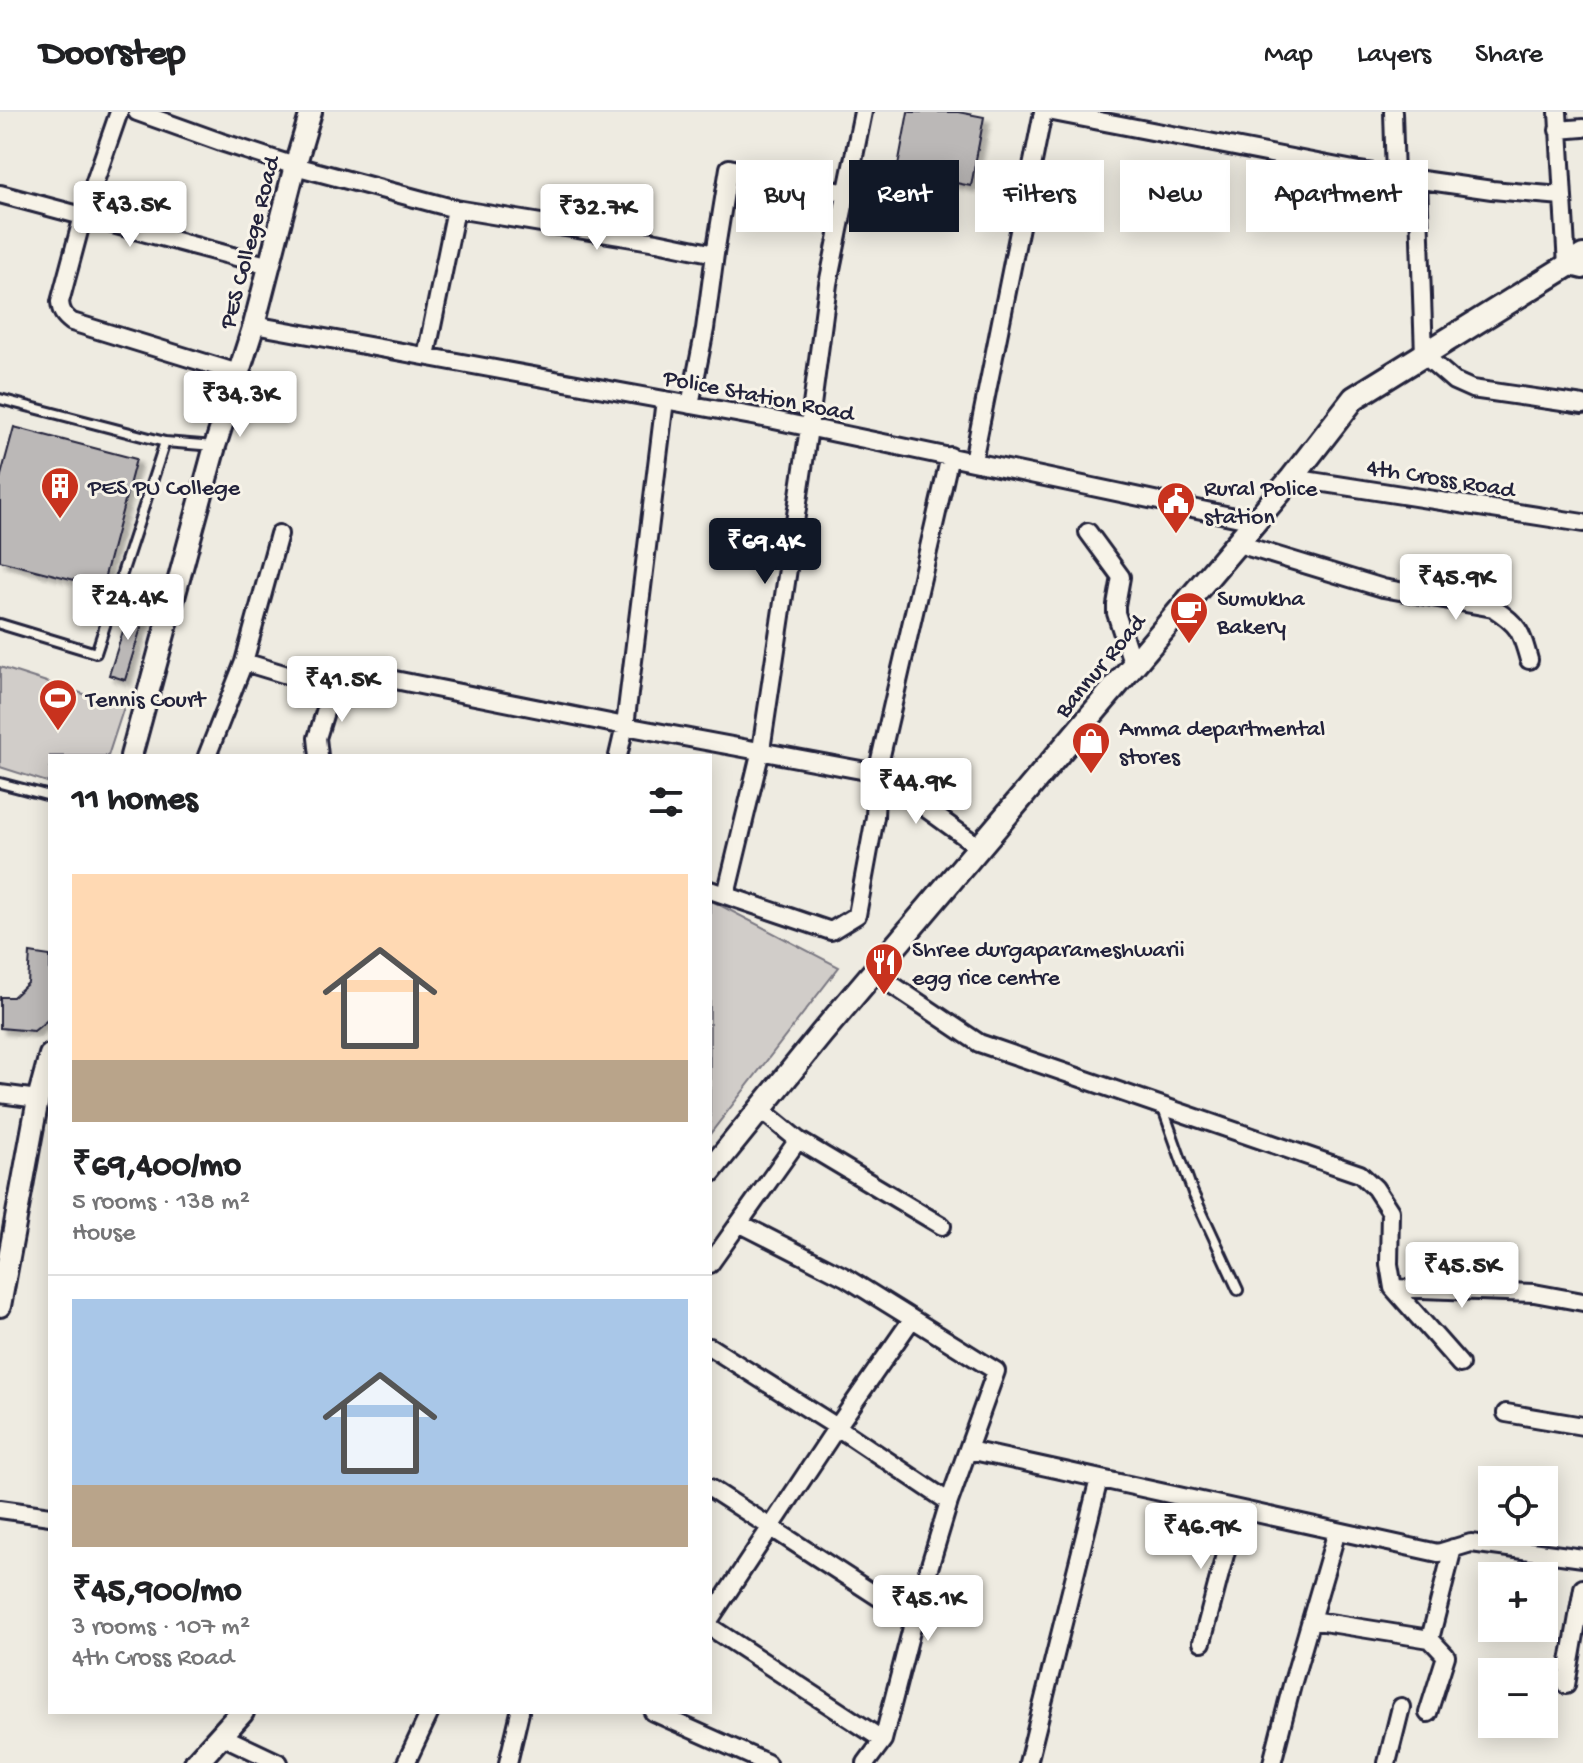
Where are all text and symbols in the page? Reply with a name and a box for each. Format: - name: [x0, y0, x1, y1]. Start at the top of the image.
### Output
- text: Doorstep: [40, 33, 186, 77]
- text: Map: [1264, 39, 1313, 72]
- text: Layers: [1357, 39, 1431, 72]
- text: Share: [1475, 39, 1543, 72]
- street label: PES College Road: [214, 152, 289, 333]
- chip: Buy: [736, 160, 833, 232]
- chip: Rent: [849, 160, 959, 232]
- chip: Filters: [975, 160, 1104, 232]
- chip: New: [1120, 160, 1230, 232]
- chip: Apartment: [1246, 160, 1428, 232]
- pin: ₹43.5K: [65, 181, 195, 249]
- pin: ₹32.7K: [532, 184, 662, 252]
- text: ₹43.5K: [92, 191, 168, 222]
- text: ₹32.7K: [558, 194, 636, 225]
- street label: Police Station Road: [660, 365, 858, 431]
- pin: ₹34.3K: [175, 371, 305, 439]
- text: ₹34.3K: [202, 381, 278, 412]
- street label: 4th Cross Road: [1364, 454, 1518, 507]
- building icon: PES PU College: [39, 465, 81, 520]
- place label: PES PU College: [87, 475, 241, 504]
- place label: Rural Police station: [1204, 476, 1318, 533]
- public building icon: Rural Police station: [1155, 480, 1197, 535]
- pin: ₹69.4K: [700, 518, 830, 586]
- text: ₹69.4K: [727, 528, 803, 559]
- pin: ₹45.9K: [1391, 554, 1521, 622]
- text: ₹45.9K: [1418, 564, 1494, 595]
- pin: ₹24.4K: [63, 574, 193, 642]
- text: ₹24.4K: [91, 584, 165, 615]
- place label: Sumukha Bakery: [1216, 586, 1305, 643]
- cafe icon: Sumukha Bakery: [1168, 590, 1210, 645]
- street label: Bannur Road: [1049, 608, 1155, 726]
- pin: ₹41.5K: [277, 656, 407, 724]
- text: ₹41.5K: [305, 666, 379, 697]
- sports icon: Tennis Court: [37, 677, 79, 732]
- place label: Tennis Court: [84, 687, 207, 716]
- place label: Amma departmental stores: [1119, 716, 1325, 773]
- shop icon: Amma departmental stores: [1070, 720, 1112, 775]
- pin: ₹44.9K: [851, 758, 981, 826]
- text: ₹44.9K: [879, 768, 953, 799]
- icon: filters: [644, 780, 688, 824]
- text: 11 homes: [72, 782, 198, 822]
- icon: home: [308, 926, 452, 1070]
- place label: Shree durgaparameshwarii egg rice centre: [912, 937, 1185, 994]
- restaurant icon: Shree durgaparameshwarii egg rice centre: [863, 941, 905, 996]
- text: ₹69,400/mo: [72, 1148, 241, 1188]
- text: 5 rooms · 138 m²: [72, 1188, 250, 1219]
- text: House: [72, 1219, 136, 1250]
- pin: ₹45.5K: [1397, 1242, 1527, 1310]
- text: ₹45.5K: [1423, 1252, 1501, 1283]
- icon: home: [308, 1351, 452, 1495]
- map controls: [1478, 1466, 1558, 1738]
- button: locate: [1478, 1466, 1558, 1546]
- pin: ₹46.9K: [1136, 1503, 1266, 1571]
- text: ₹46.9K: [1163, 1513, 1239, 1544]
- button: +: [1478, 1562, 1558, 1642]
- text: ₹45,900/mo: [72, 1573, 242, 1613]
- pin: ₹45.1K: [863, 1575, 993, 1643]
- text: ₹45.1K: [891, 1585, 965, 1616]
- text: 3 rooms · 107 m²: [72, 1613, 250, 1644]
- text: 4th Cross Road: [72, 1644, 234, 1675]
- button: −: [1478, 1658, 1558, 1738]

